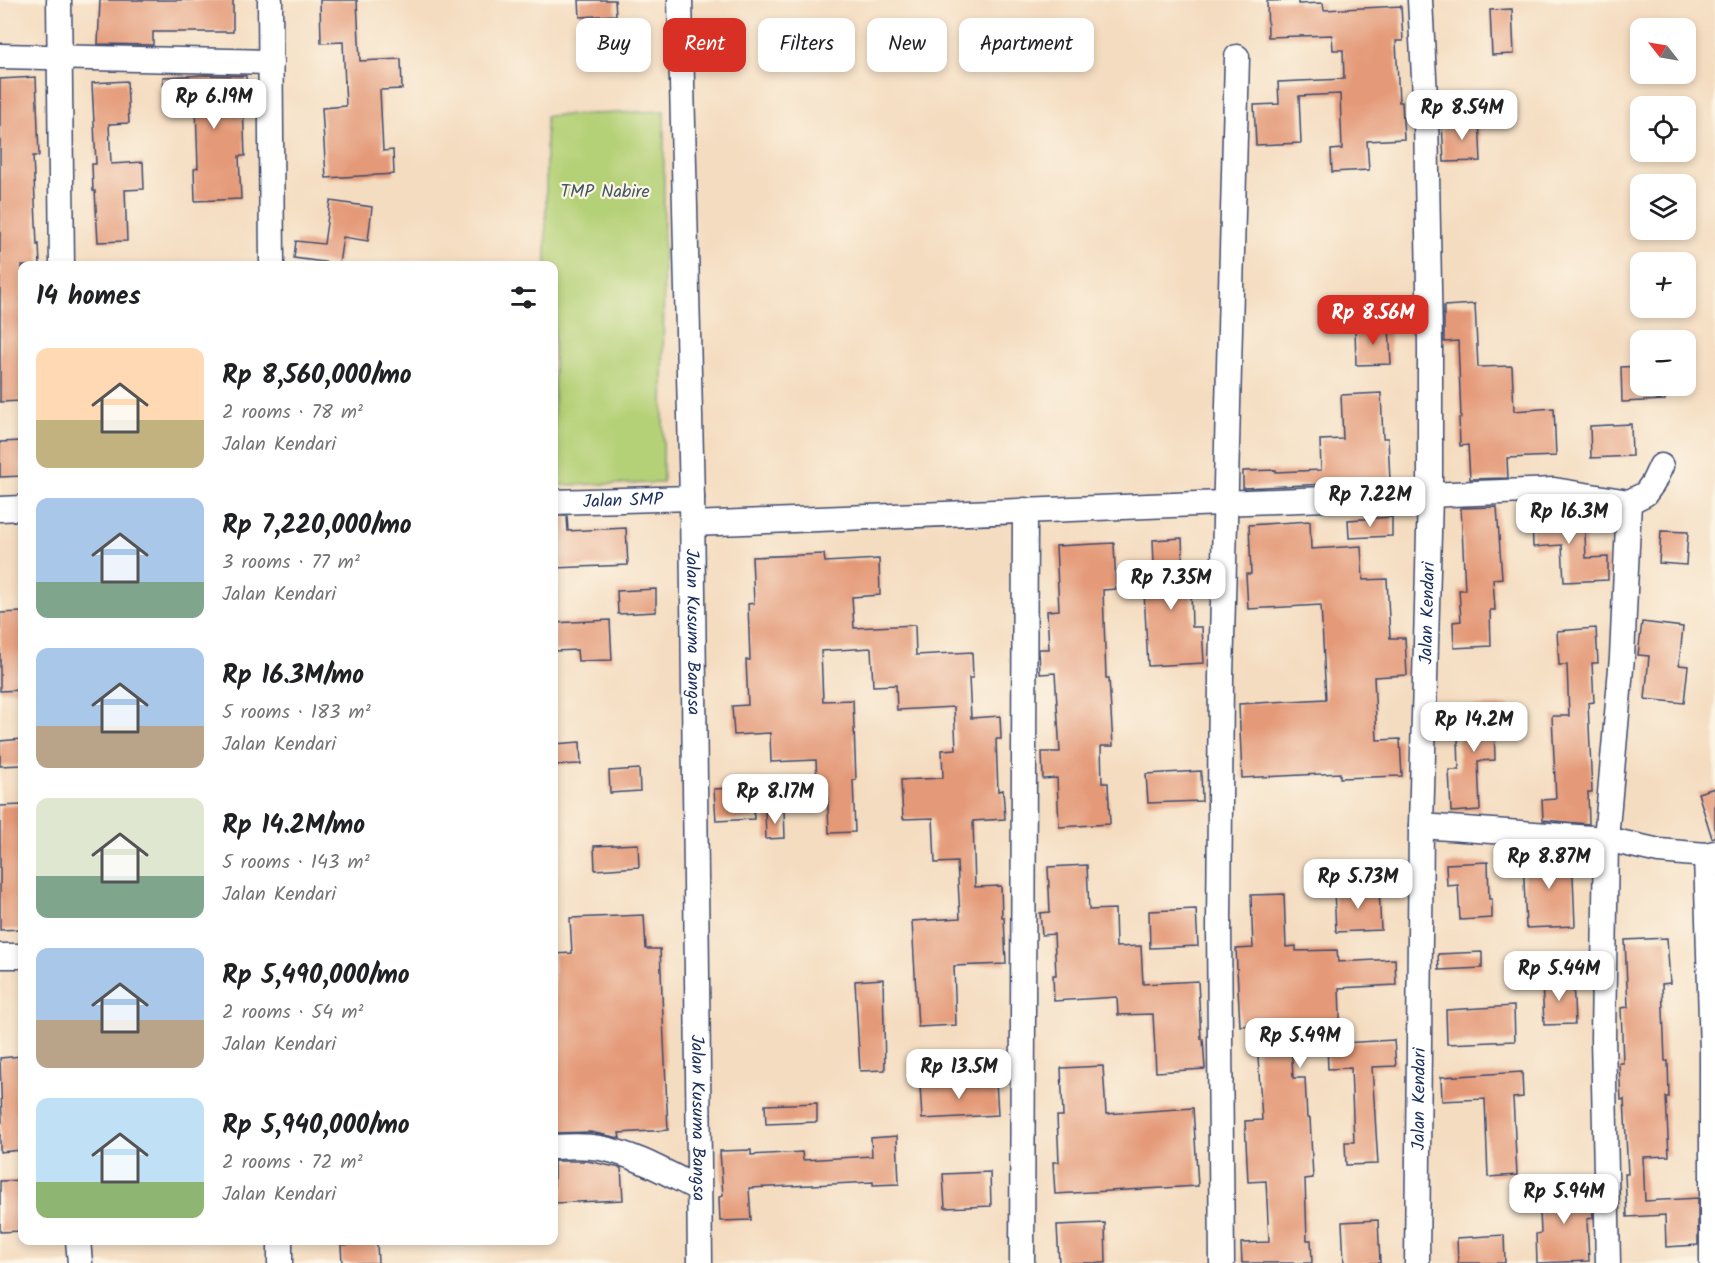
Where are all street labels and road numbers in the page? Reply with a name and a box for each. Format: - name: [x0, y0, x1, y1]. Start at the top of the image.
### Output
- street label: Jalan SMP: [583, 486, 665, 517]
- street label: Jalan Kusuma Bangsa: [677, 548, 707, 715]
- street label: Jalan Kendari: [1412, 561, 1444, 665]
- street label: Jalan Kusuma Bangsa: [682, 1034, 712, 1201]
- street label: Jalan Kendari: [1405, 1047, 1435, 1150]

